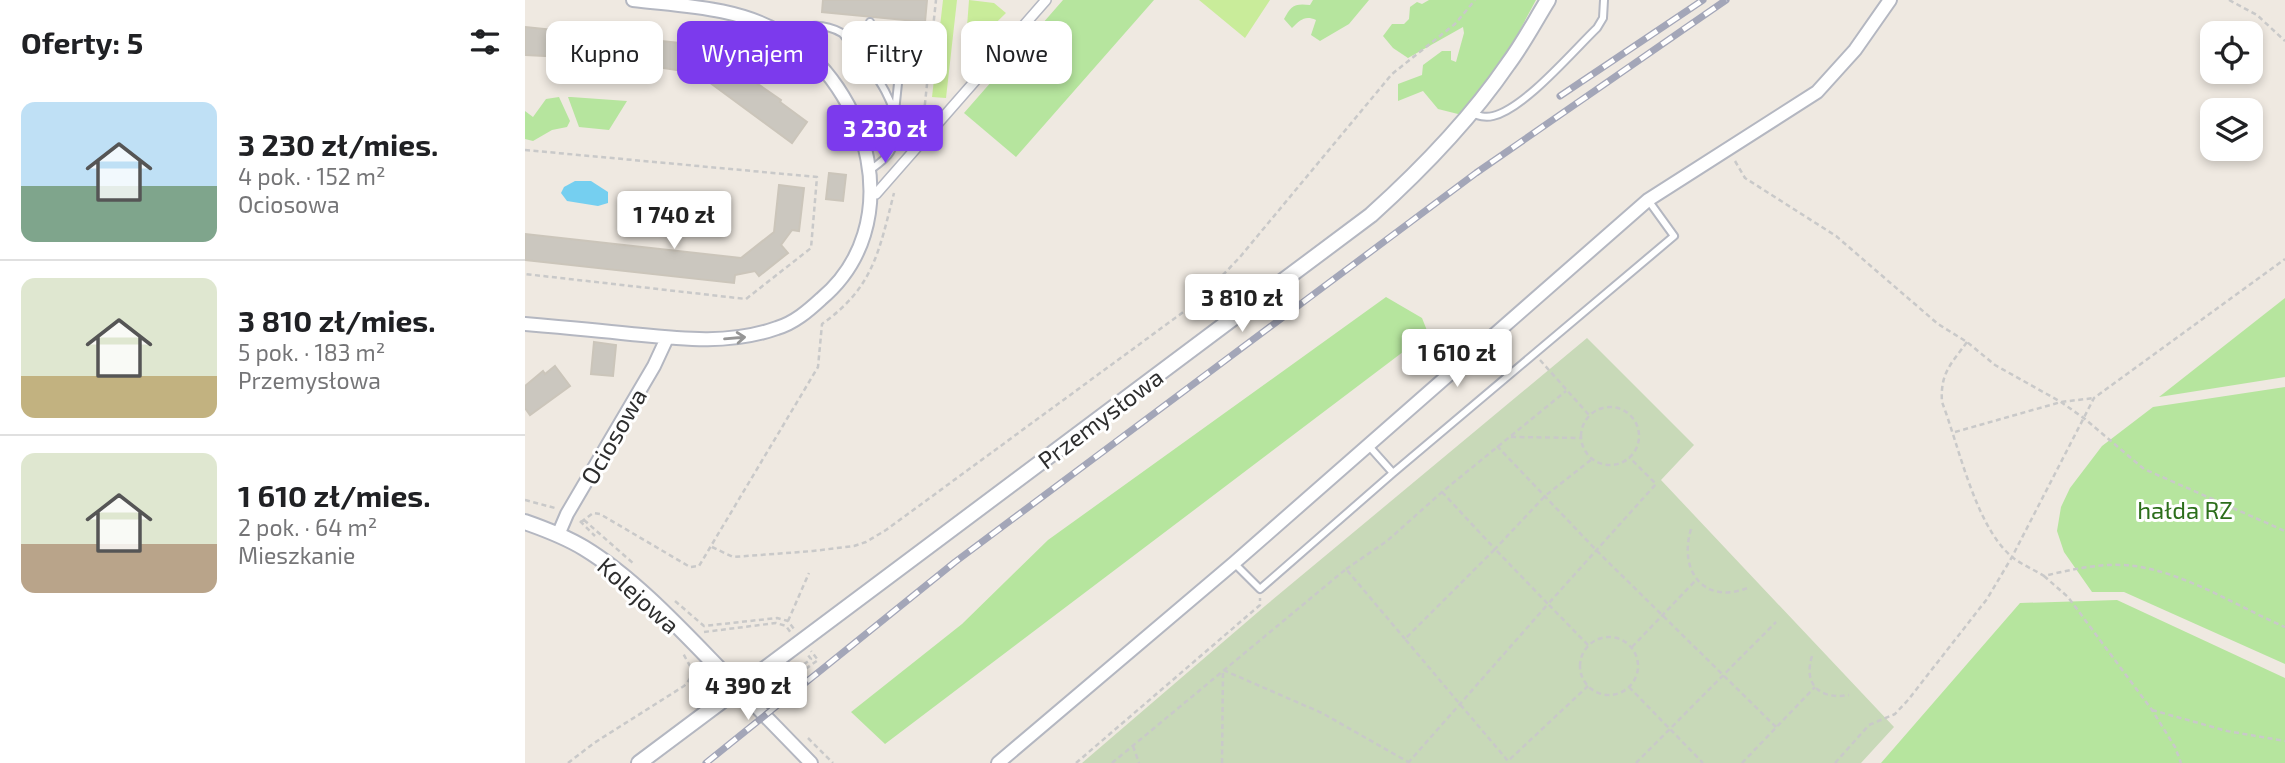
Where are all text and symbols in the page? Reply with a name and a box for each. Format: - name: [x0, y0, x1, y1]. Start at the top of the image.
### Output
- chip: Kupno: [546, 21, 663, 84]
- chip: Wynajem: [677, 21, 828, 84]
- chip: Filtry: [842, 21, 947, 84]
- chip: Nowe: [961, 21, 1072, 84]
- map controls: [2200, 21, 2263, 161]
- button: locate: [2200, 21, 2263, 84]
- icon: filters: [466, 23, 504, 61]
- text: Oferty: 5: [21, 24, 143, 60]
- button: layers: [2200, 98, 2263, 161]
- pin: 3 230 zł: [813, 106, 957, 165]
- text: 3 230 zł: [843, 114, 927, 142]
- text: 3 230 zł/mies.: [238, 126, 438, 162]
- icon: home: [77, 130, 161, 214]
- text: 4 pok. · 152 m²: [238, 162, 386, 190]
- text: Ociosowa: [238, 190, 340, 218]
- pin: 1 740 zł: [602, 191, 746, 251]
- text: 1 740 zł: [633, 200, 715, 228]
- pin: 3 810 zł: [1170, 274, 1314, 334]
- text: 3 810 zł: [1201, 283, 1283, 311]
- text: 3 810 zł/mies.: [238, 302, 436, 338]
- icon: home: [77, 306, 161, 390]
- pin: 1 610 zł: [1385, 330, 1529, 389]
- one-way arrow: [723, 331, 746, 344]
- text: 5 pok. · 183 m²: [238, 338, 385, 366]
- text: 1 610 zł: [1418, 338, 1496, 366]
- street label: Przemysłowa: [1032, 362, 1168, 474]
- text: Przemysłowa: [238, 366, 381, 394]
- street label: Ociosowa: [574, 383, 652, 489]
- text: 1 610 zł/mies.: [238, 477, 431, 513]
- icon: home: [77, 481, 161, 565]
- park label: hałda RZ: [2137, 495, 2233, 524]
- text: 2 pok. · 64 m²: [238, 513, 377, 541]
- text: Mieszkanie: [238, 541, 355, 569]
- street label: Kolejowa: [592, 551, 686, 639]
- pin: 4 390 zł: [676, 662, 820, 722]
- text: 4 390 zł: [705, 671, 791, 699]

